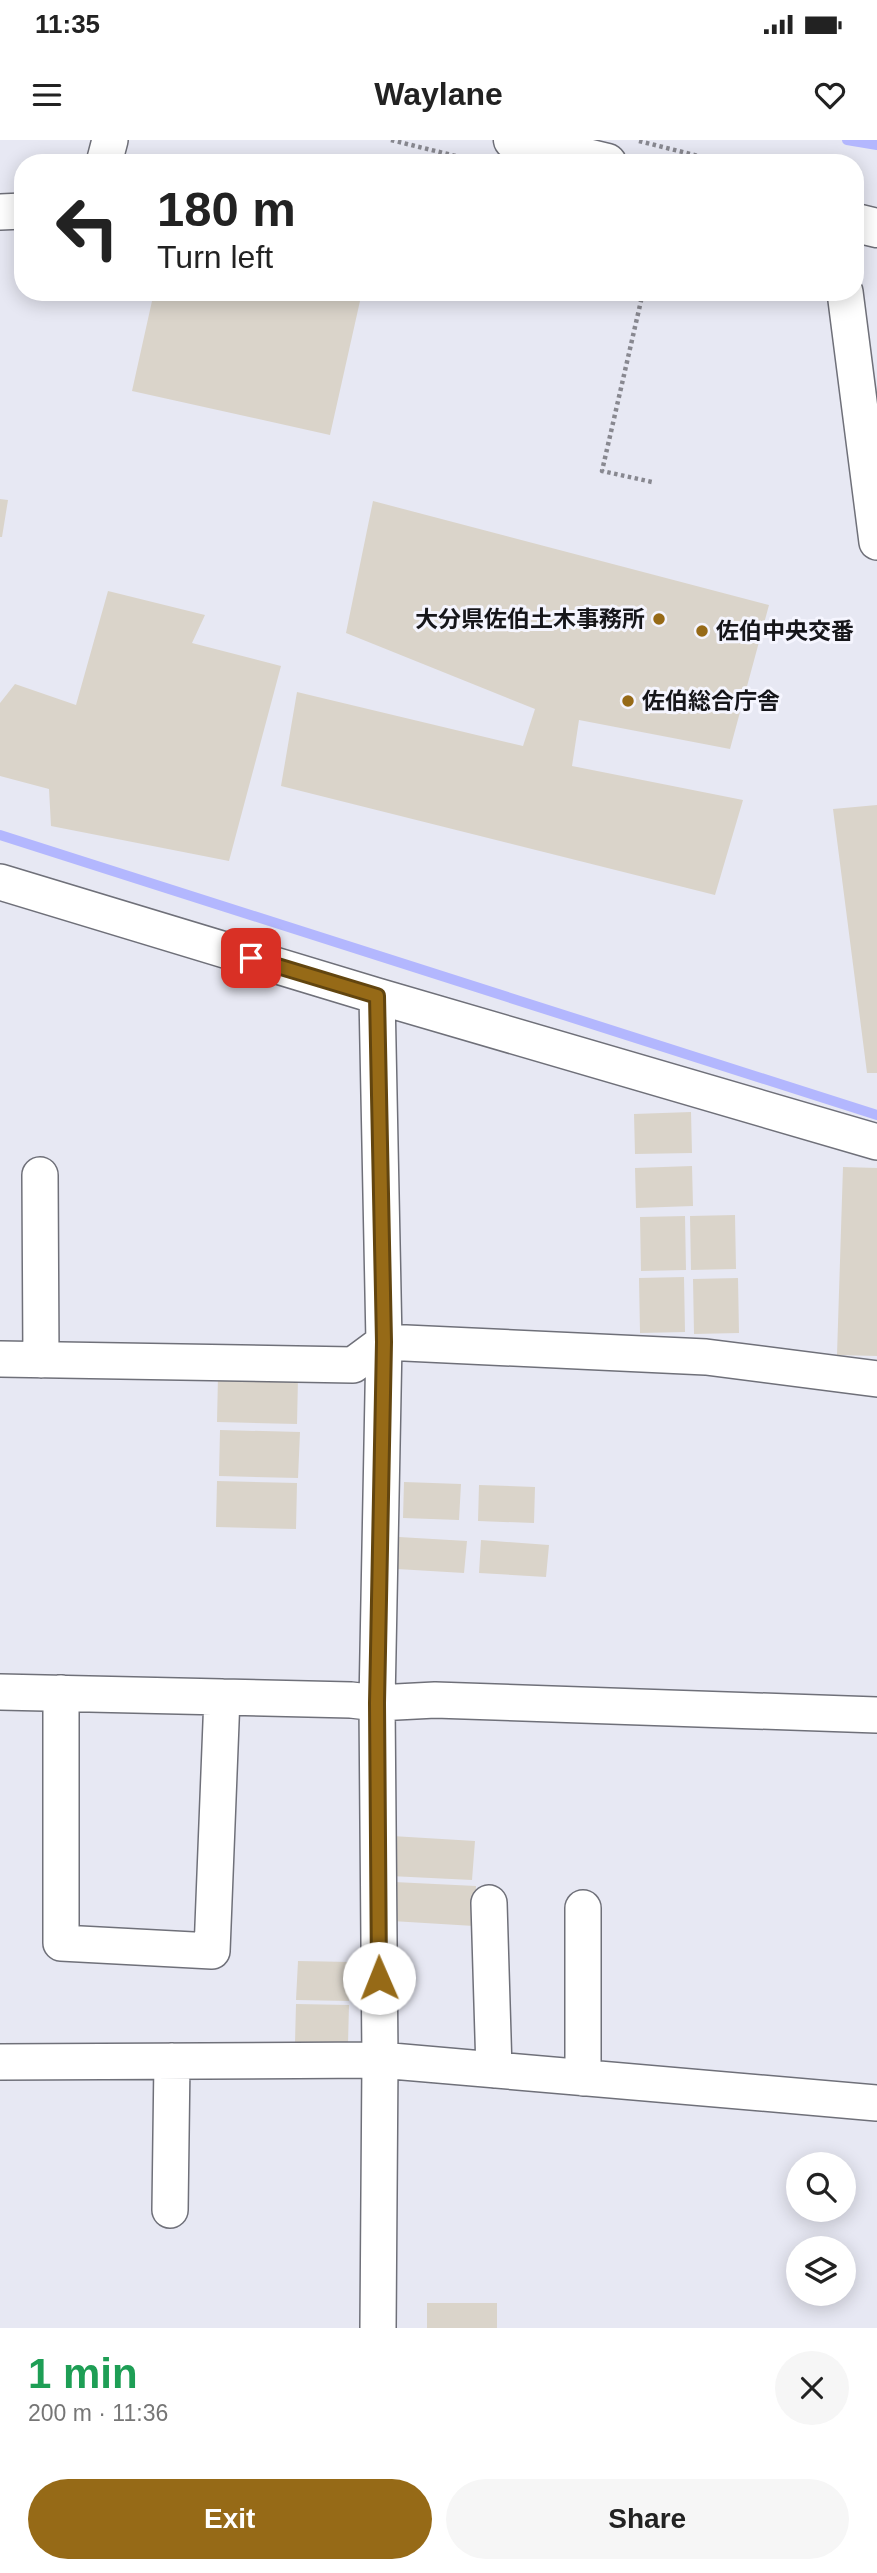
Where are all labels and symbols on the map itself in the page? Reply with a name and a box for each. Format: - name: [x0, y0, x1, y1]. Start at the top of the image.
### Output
- place label: 大分県佐伯土木事務所: [415, 606, 645, 632]
- marker: 大分県佐伯土木事務所: [651, 611, 667, 627]
- place label: 佐伯中央交番: [716, 618, 854, 644]
- marker: 佐伯中央交番: [694, 623, 710, 639]
- place label: 佐伯総合庁舎: [642, 688, 780, 714]
- marker: 佐伯総合庁舎: [620, 693, 636, 709]
- pin: [221, 928, 281, 988]
- position arrow: [342, 1941, 416, 2015]

